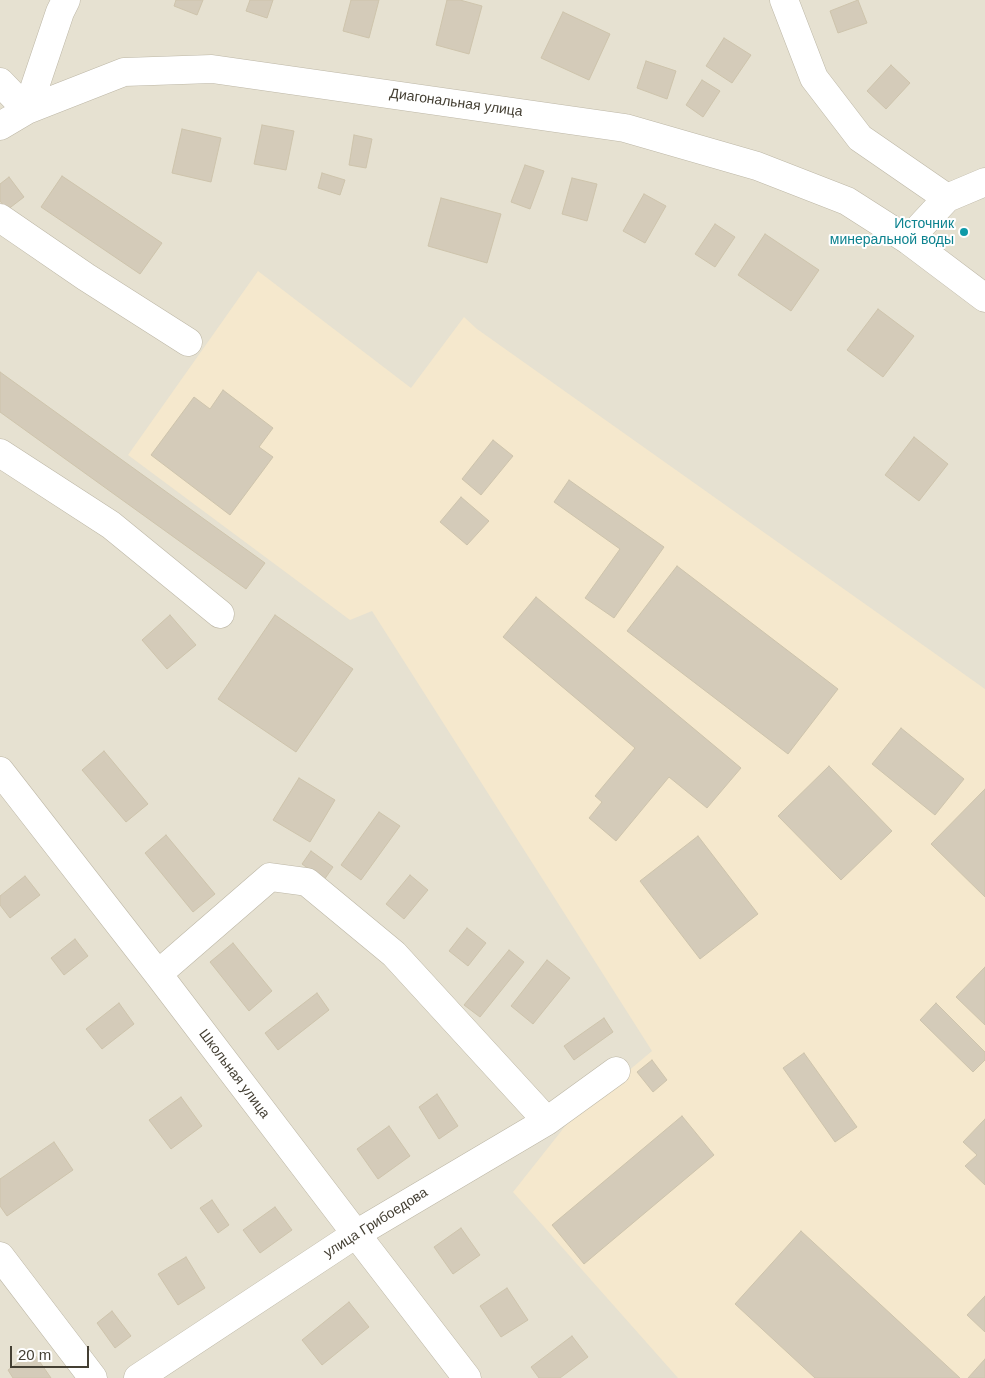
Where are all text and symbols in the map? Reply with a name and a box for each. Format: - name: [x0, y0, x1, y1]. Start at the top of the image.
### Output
- street label: Диагональная улица: [388, 85, 524, 121]
- place label: Источник минеральной воды: [830, 216, 954, 248]
- marker: Источник минеральной воды: [958, 226, 970, 238]
- street label: Школьная улица: [195, 1026, 273, 1122]
- street label: улица Грибоедова: [321, 1184, 431, 1262]
- scale bar: [12, 1336, 91, 1368]
- text: 20 m: [18, 1346, 51, 1363]

